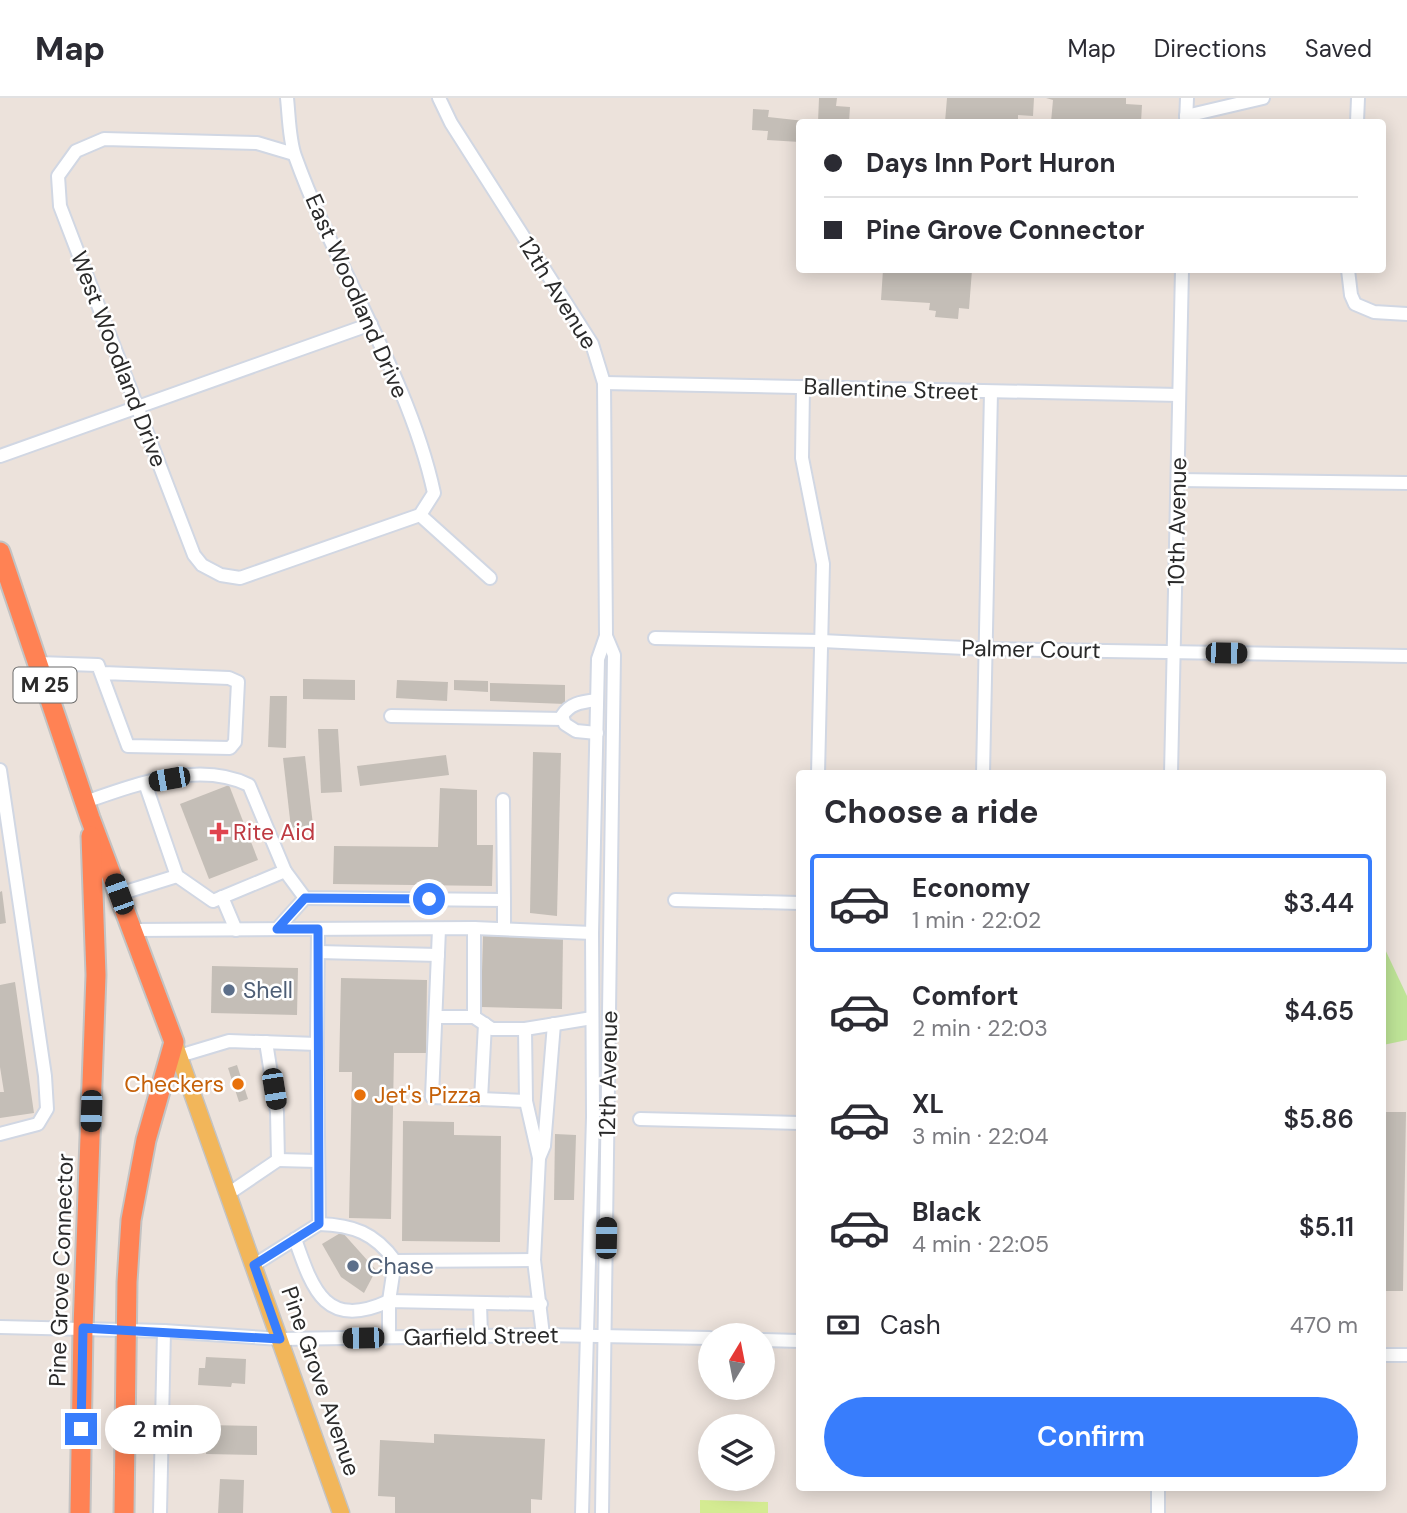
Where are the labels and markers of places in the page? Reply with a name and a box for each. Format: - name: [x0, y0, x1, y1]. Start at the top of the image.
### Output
- place label: Rite Aid: [233, 817, 315, 847]
- marker: Rite Aid: [211, 824, 227, 840]
- place label: Shell: [243, 975, 293, 1005]
- marker: Shell: [221, 982, 237, 998]
- place label: Checkers: [124, 1069, 224, 1099]
- marker: Checkers: [230, 1076, 246, 1092]
- place label: Jet's Pizza: [374, 1080, 481, 1110]
- marker: Jet's Pizza: [352, 1087, 368, 1103]
- place label: Chase: [367, 1251, 434, 1281]
- marker: Chase: [345, 1258, 361, 1274]

